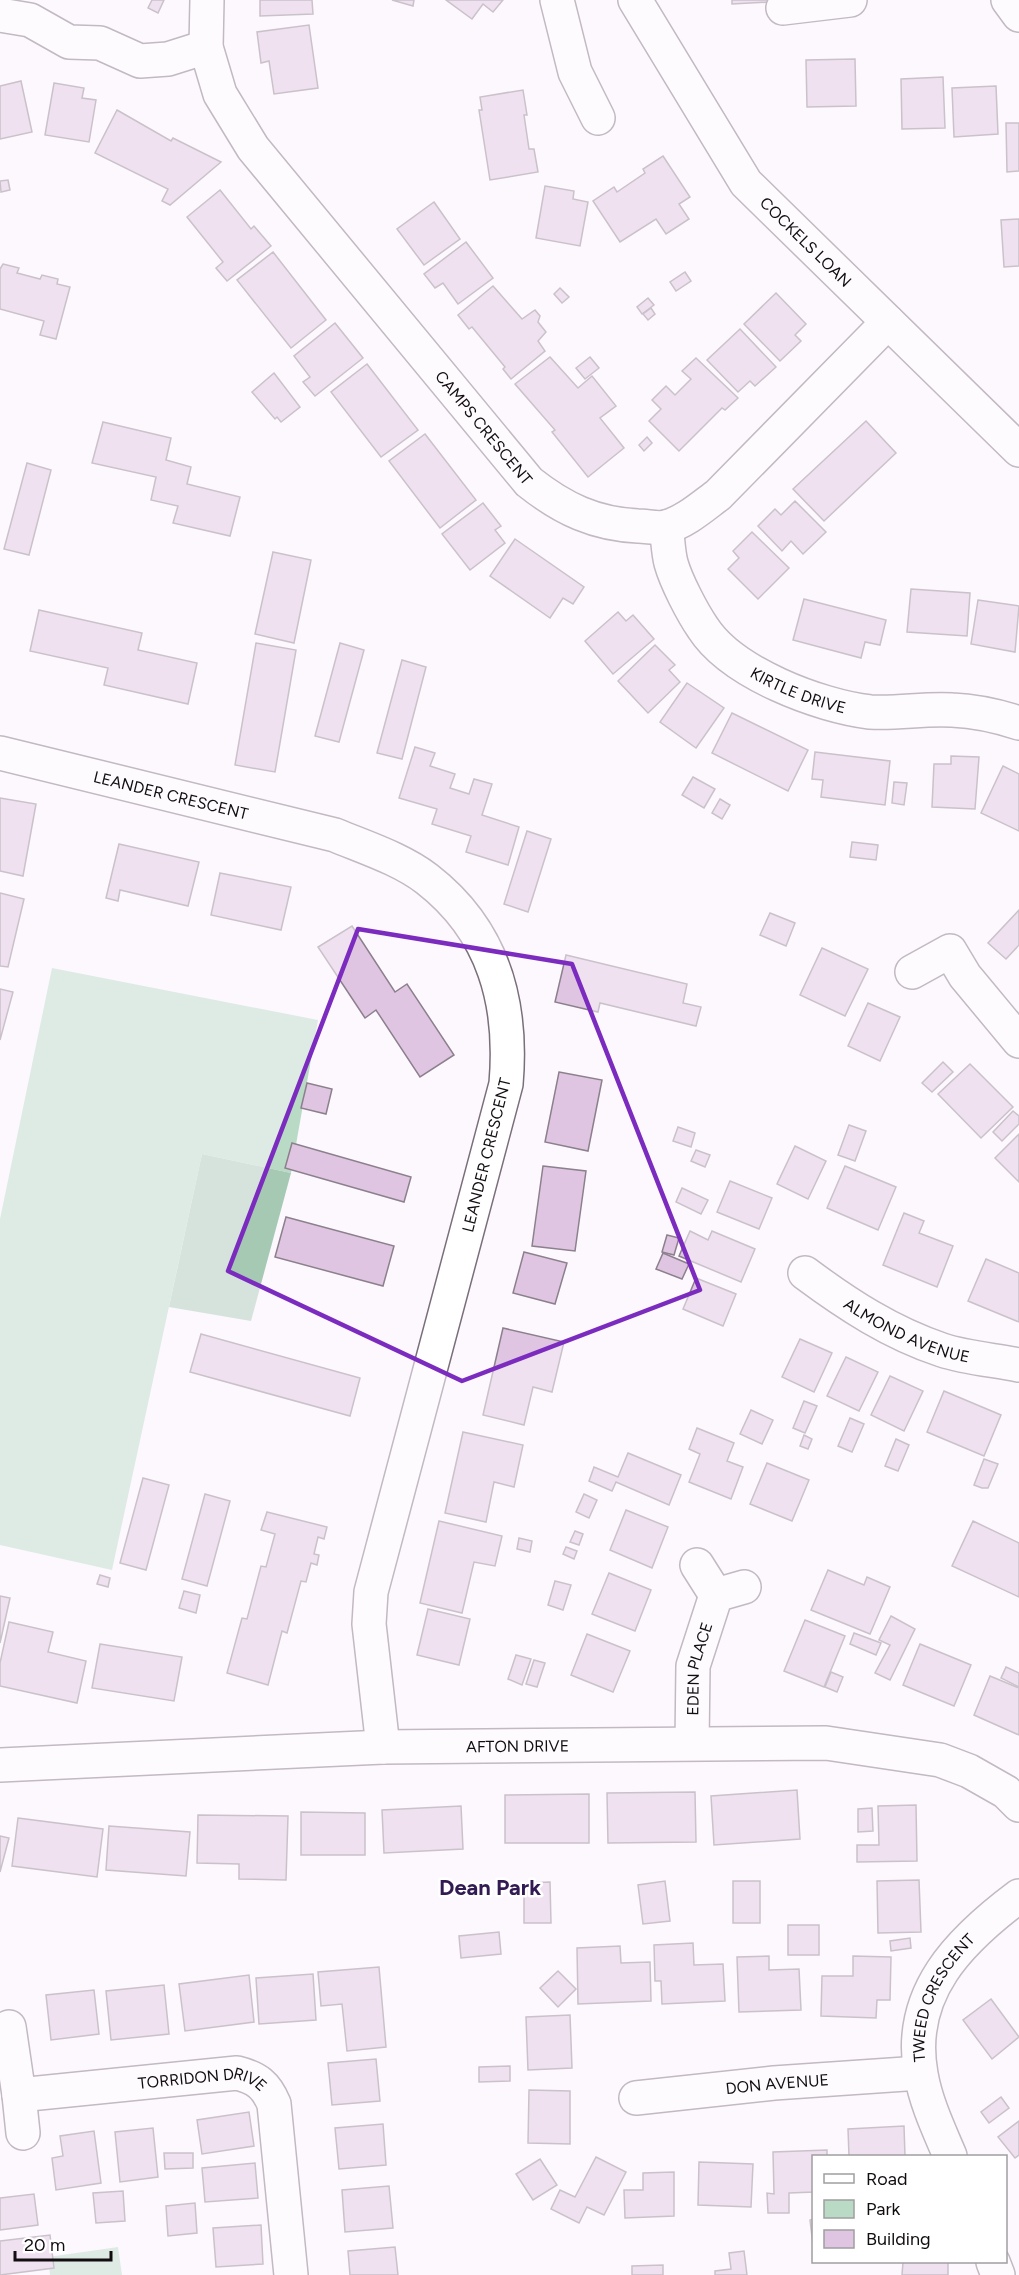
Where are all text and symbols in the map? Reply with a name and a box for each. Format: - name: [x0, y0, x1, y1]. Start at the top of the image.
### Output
- street label: COCKELS LOAN: [756, 193, 855, 291]
- street label: CAMPS CRESCENT: [431, 367, 536, 489]
- street label: KIRTLE DRIVE: [747, 663, 848, 717]
- street label: LEANDER CRESCENT: [92, 767, 250, 823]
- street label: LEANDER CRESCENT: [458, 1076, 515, 1234]
- street label: ALMOND AVENUE: [840, 1294, 971, 1367]
- street label: EDEN PLACE: [683, 1620, 717, 1716]
- street label: AFTON DRIVE: [466, 1736, 569, 1756]
- district label: Dean Park: [439, 1874, 541, 1901]
- street label: TWEED CRESCENT: [909, 1930, 979, 2063]
- street label: TORRIDON DRIVE: [137, 2064, 271, 2095]
- street label: DON AVENUE: [725, 2070, 830, 2098]
- legend: [812, 2155, 1007, 2263]
- text: Road: [866, 2168, 907, 2190]
- text: Park: [866, 2198, 901, 2220]
- scale bar: [15, 2224, 111, 2262]
- text: Building: [866, 2228, 931, 2250]
- text: 20 m: [24, 2234, 65, 2256]

